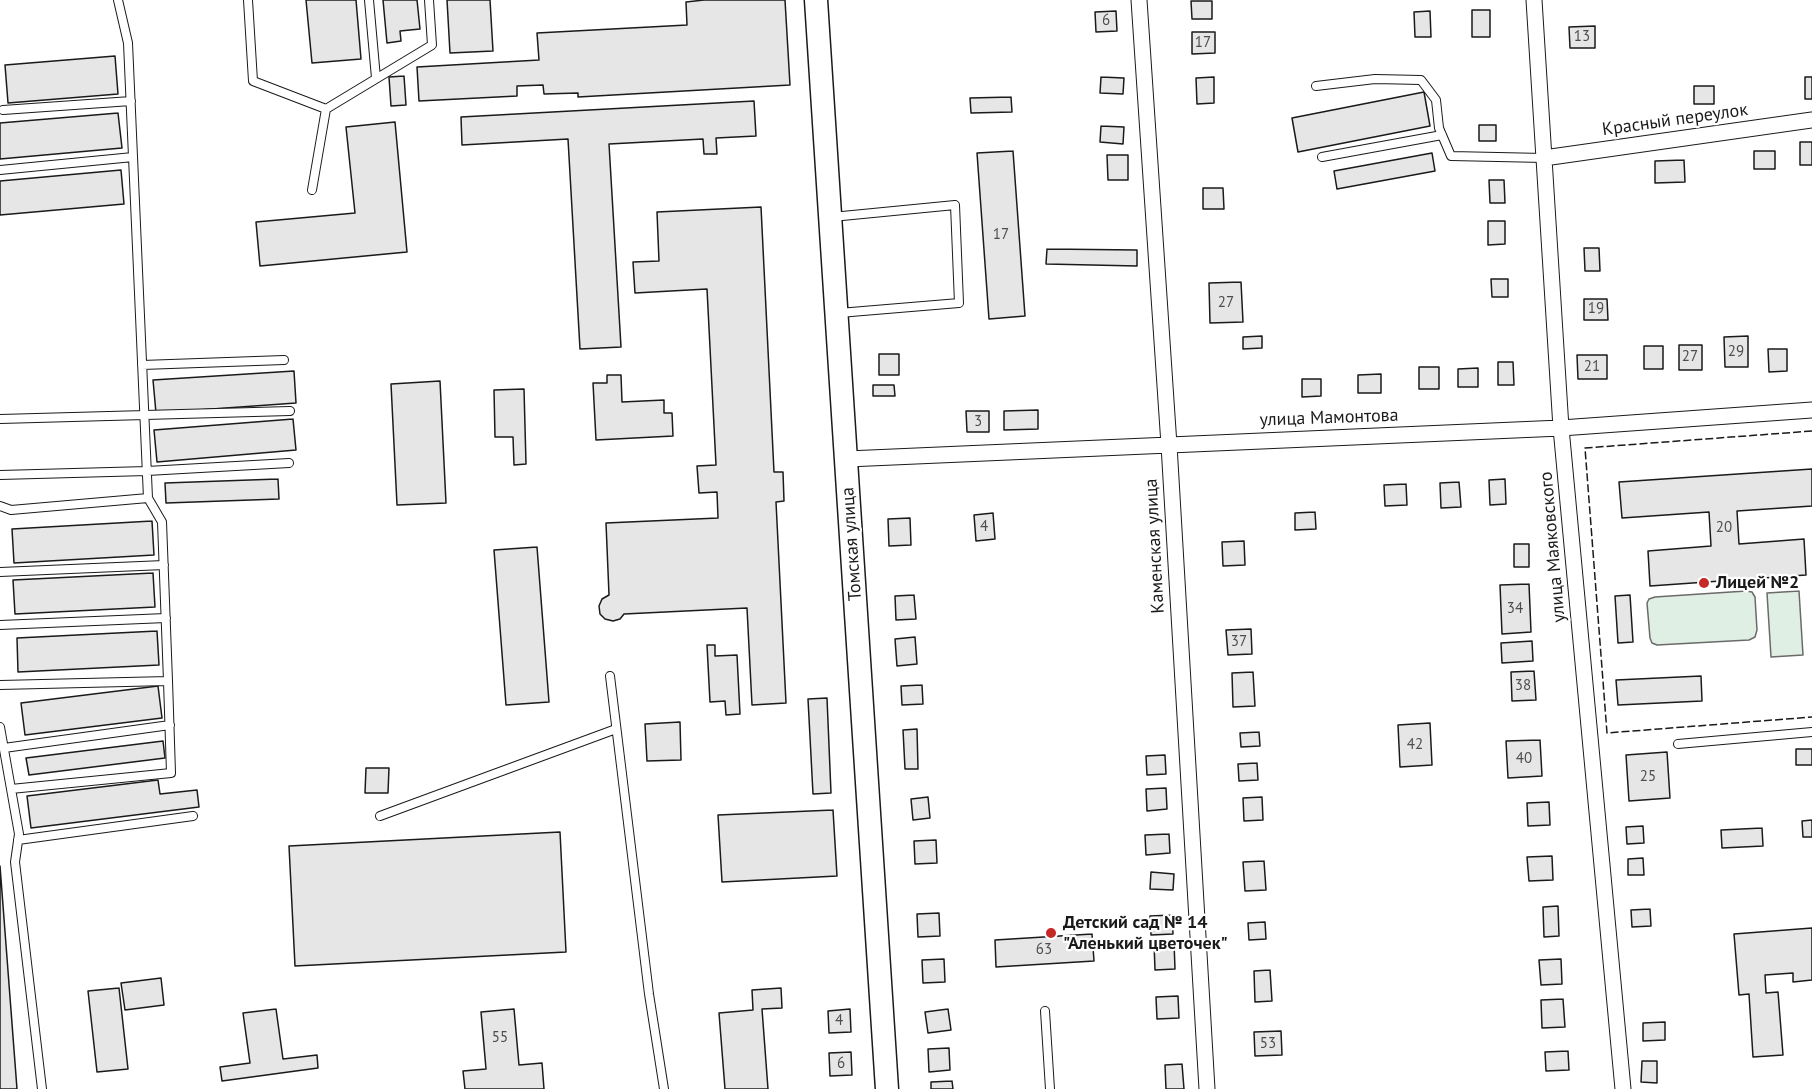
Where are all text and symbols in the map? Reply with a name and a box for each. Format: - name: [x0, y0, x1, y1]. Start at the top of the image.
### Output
- house number: 6: [1102, 12, 1110, 30]
- house number: 13: [1574, 28, 1590, 46]
- house number: 17: [1195, 34, 1211, 52]
- street label: Красный переулок: [1601, 99, 1749, 141]
- house number: 17: [993, 226, 1009, 244]
- house number: 27: [1218, 294, 1234, 312]
- house number: 19: [1588, 300, 1604, 318]
- house number: 29: [1728, 343, 1744, 361]
- house number: 27: [1682, 348, 1698, 366]
- house number: 21: [1584, 358, 1600, 376]
- street label: улица Мамонтова: [1259, 405, 1399, 431]
- house number: 3: [974, 413, 982, 431]
- street label: улица Маяковского: [1536, 471, 1570, 623]
- street label: Каменская улица: [1141, 478, 1169, 614]
- street label: Томская улица: [837, 487, 867, 601]
- house number: 4: [980, 518, 988, 536]
- house number: 20: [1716, 519, 1732, 537]
- place label: Лицей №2: [1716, 572, 1799, 594]
- marker: Лицей №2: [1697, 576, 1711, 590]
- house number: 34: [1507, 600, 1523, 618]
- house number: 37: [1231, 633, 1247, 651]
- house number: 38: [1515, 677, 1531, 695]
- house number: 42: [1407, 736, 1423, 754]
- house number: 40: [1516, 750, 1532, 768]
- house number: 25: [1640, 768, 1656, 786]
- place label: Детский сад № 14 "Аленький цветочек": [1063, 912, 1228, 954]
- marker: Детский сад № 14 "Аленький цветочек": [1044, 926, 1058, 940]
- house number: 63: [1036, 941, 1052, 959]
- house number: 4: [835, 1012, 843, 1030]
- house number: 55: [492, 1029, 508, 1047]
- house number: 53: [1260, 1035, 1276, 1053]
- house number: 6: [837, 1055, 845, 1073]

